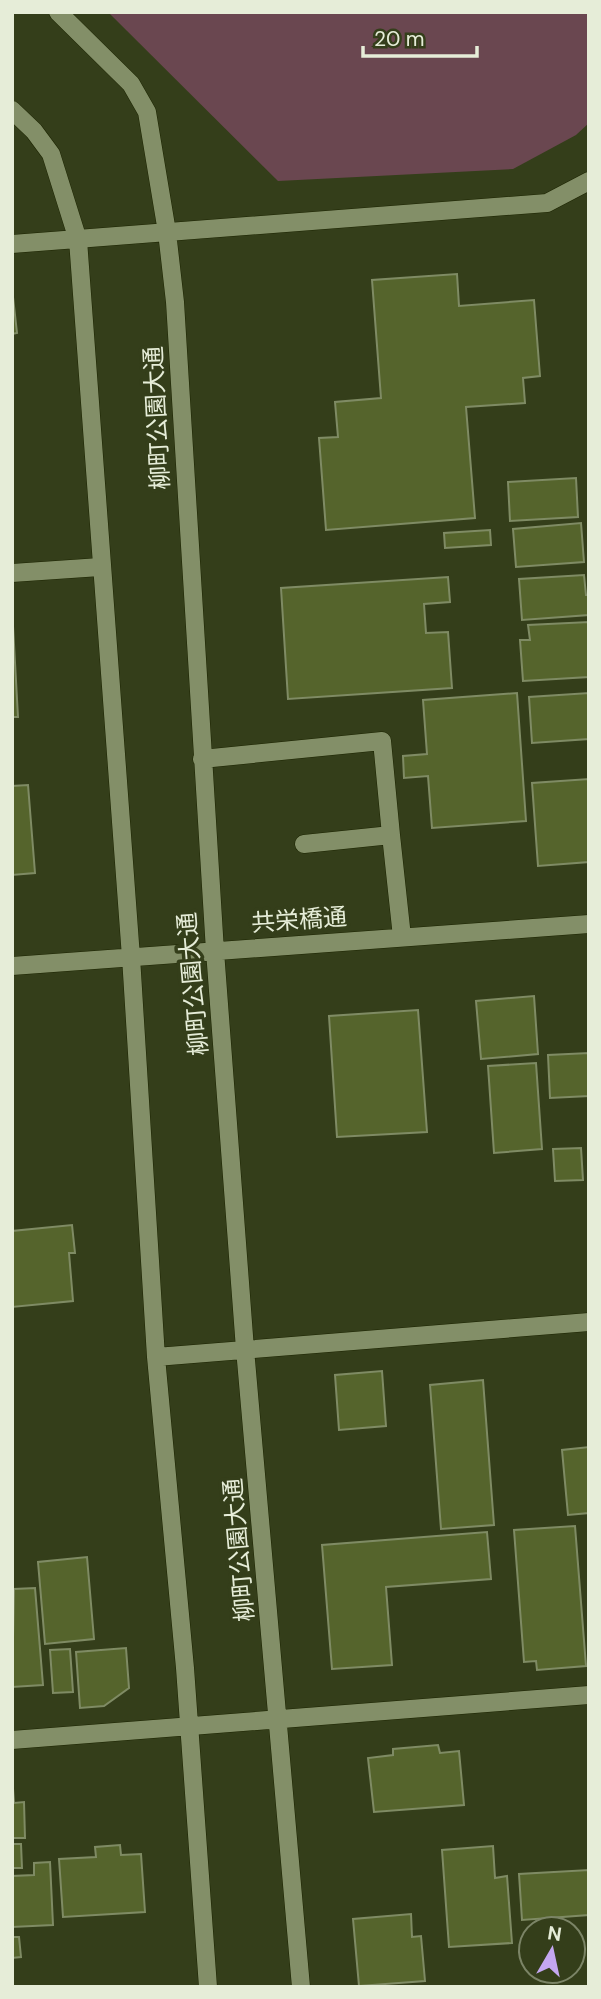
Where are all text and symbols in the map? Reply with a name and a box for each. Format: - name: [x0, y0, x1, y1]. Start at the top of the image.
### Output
- scale bar: [363, 14, 477, 58]
- text: 20 m: [374, 25, 425, 53]
- street label: 柳町公園大通: [137, 345, 176, 491]
- street label: 共栄橋通: [250, 901, 348, 938]
- street label: 柳町公園大通: [171, 911, 214, 1057]
- street label: 柳町公園大通: [217, 1477, 260, 1623]
- north arrow: [517, 1915, 587, 1985]
- text: N: [546, 1920, 563, 1947]

